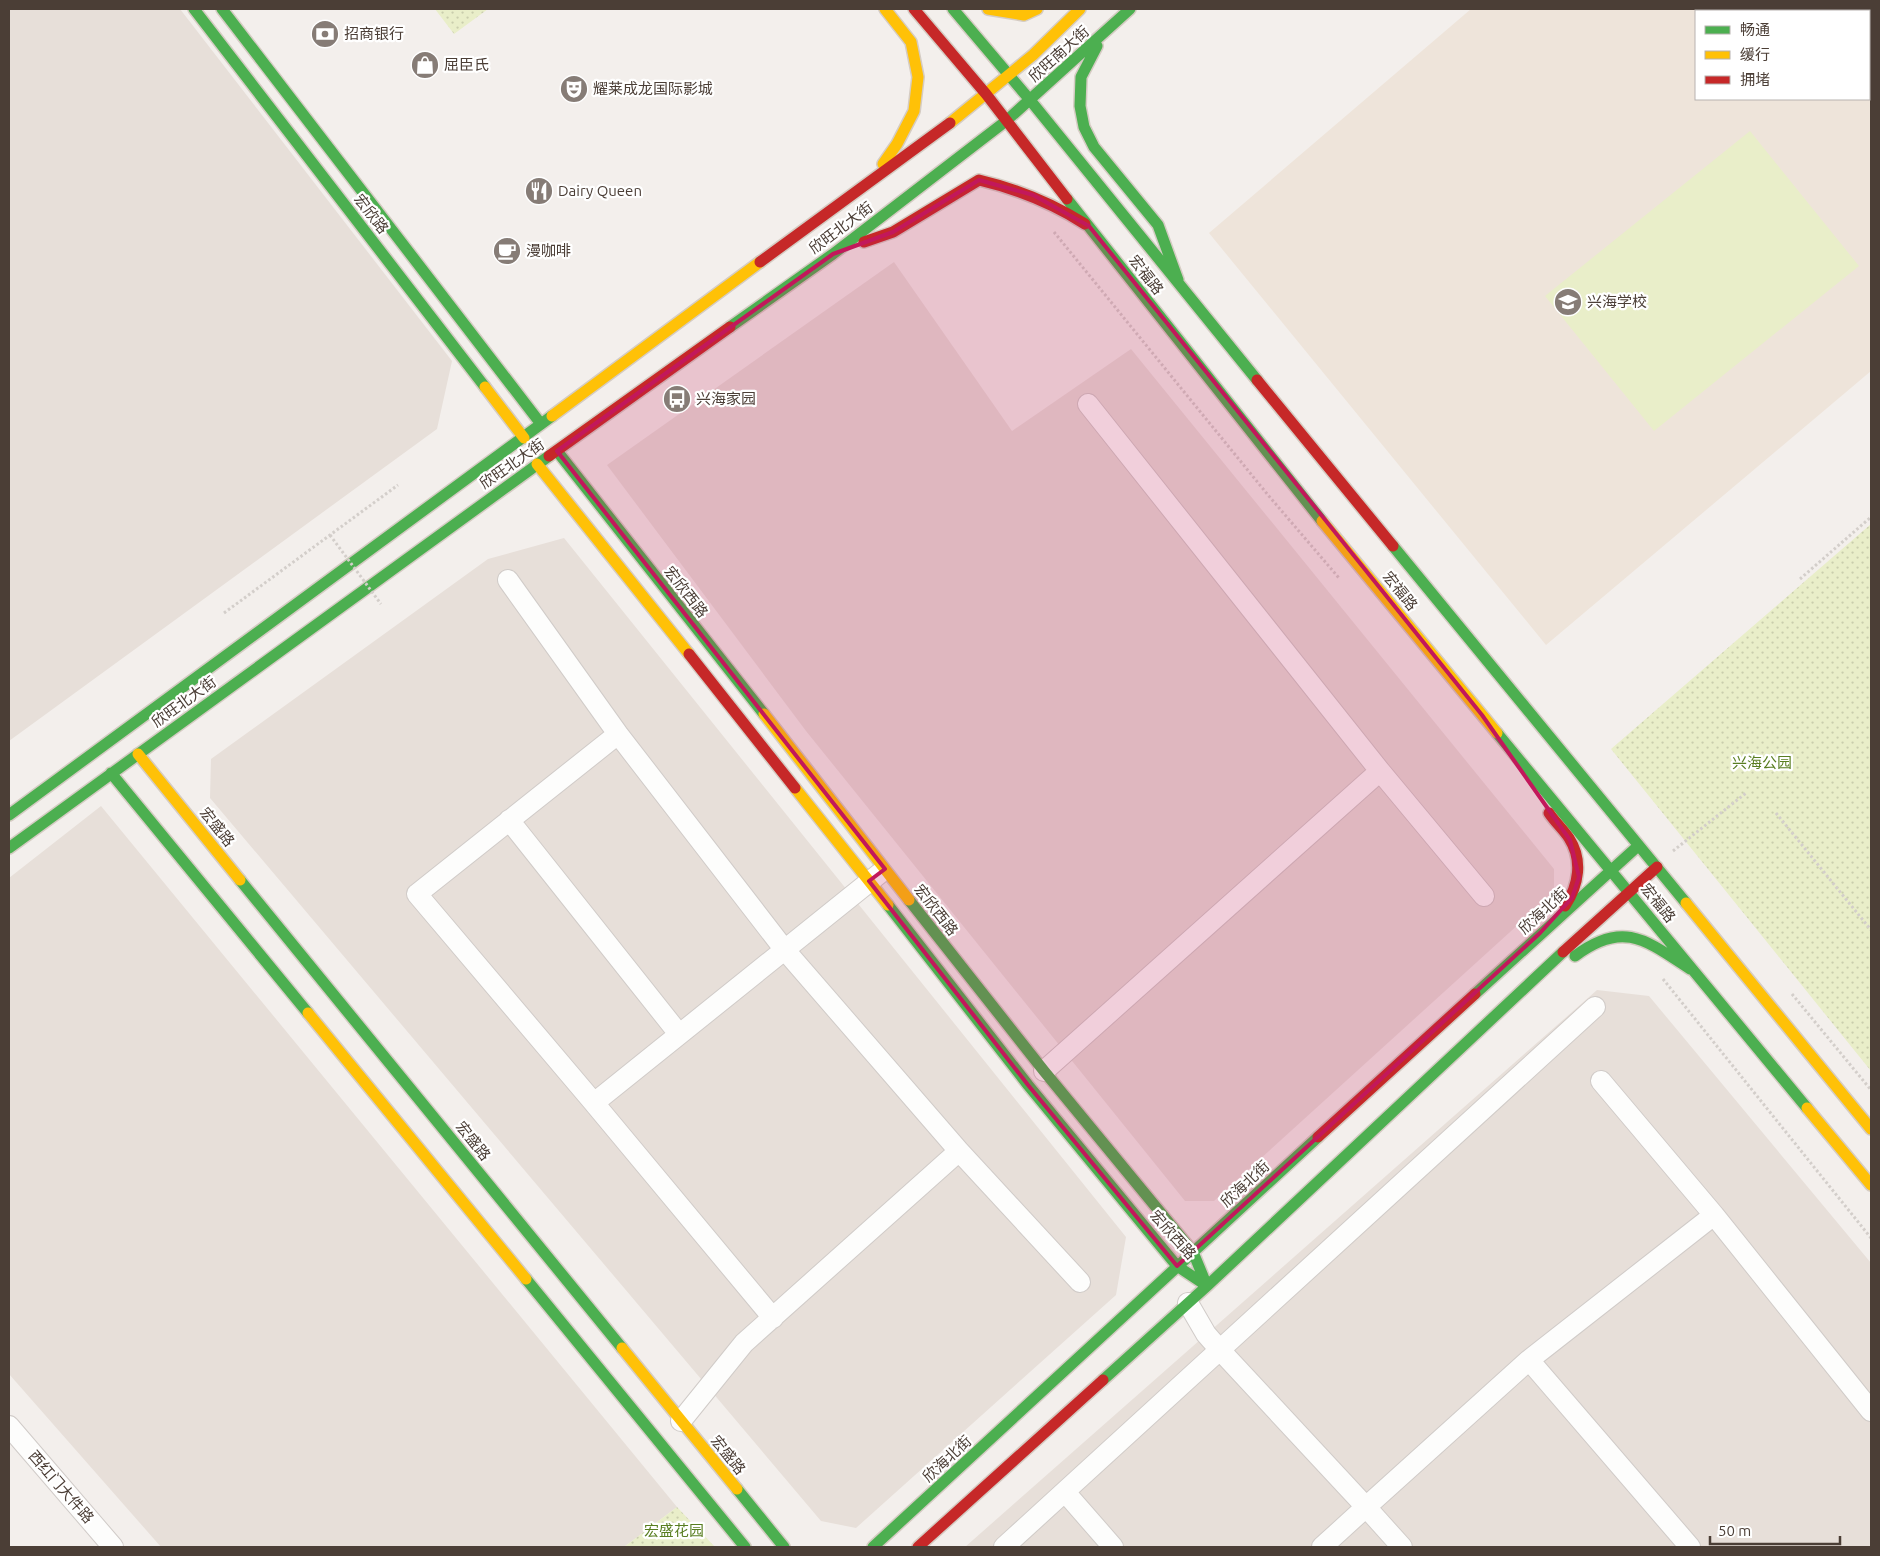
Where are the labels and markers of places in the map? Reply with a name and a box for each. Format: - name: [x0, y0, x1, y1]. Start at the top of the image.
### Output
- bank icon: 招商银行: [310, 19, 340, 49]
- place label: 招商银行: [344, 25, 404, 42]
- shop icon: 屈臣氏: [410, 50, 440, 80]
- place label: 屈臣氏: [444, 56, 489, 73]
- theatre icon: 耀莱成龙国际影城: [559, 74, 589, 104]
- place label: 耀莱成龙国际影城: [593, 80, 713, 97]
- restaurant icon: Dairy Queen: [524, 176, 554, 206]
- place label: Dairy Queen: [558, 182, 642, 199]
- cafe icon: 漫咖啡: [492, 236, 522, 266]
- place label: 漫咖啡: [526, 242, 571, 259]
- school or university icon: 兴海学校: [1553, 287, 1583, 317]
- place label: 兴海学校: [1587, 293, 1647, 310]
- bus stop icon: 兴海家园: [662, 384, 692, 414]
- place label: 兴海家园: [696, 390, 756, 407]

